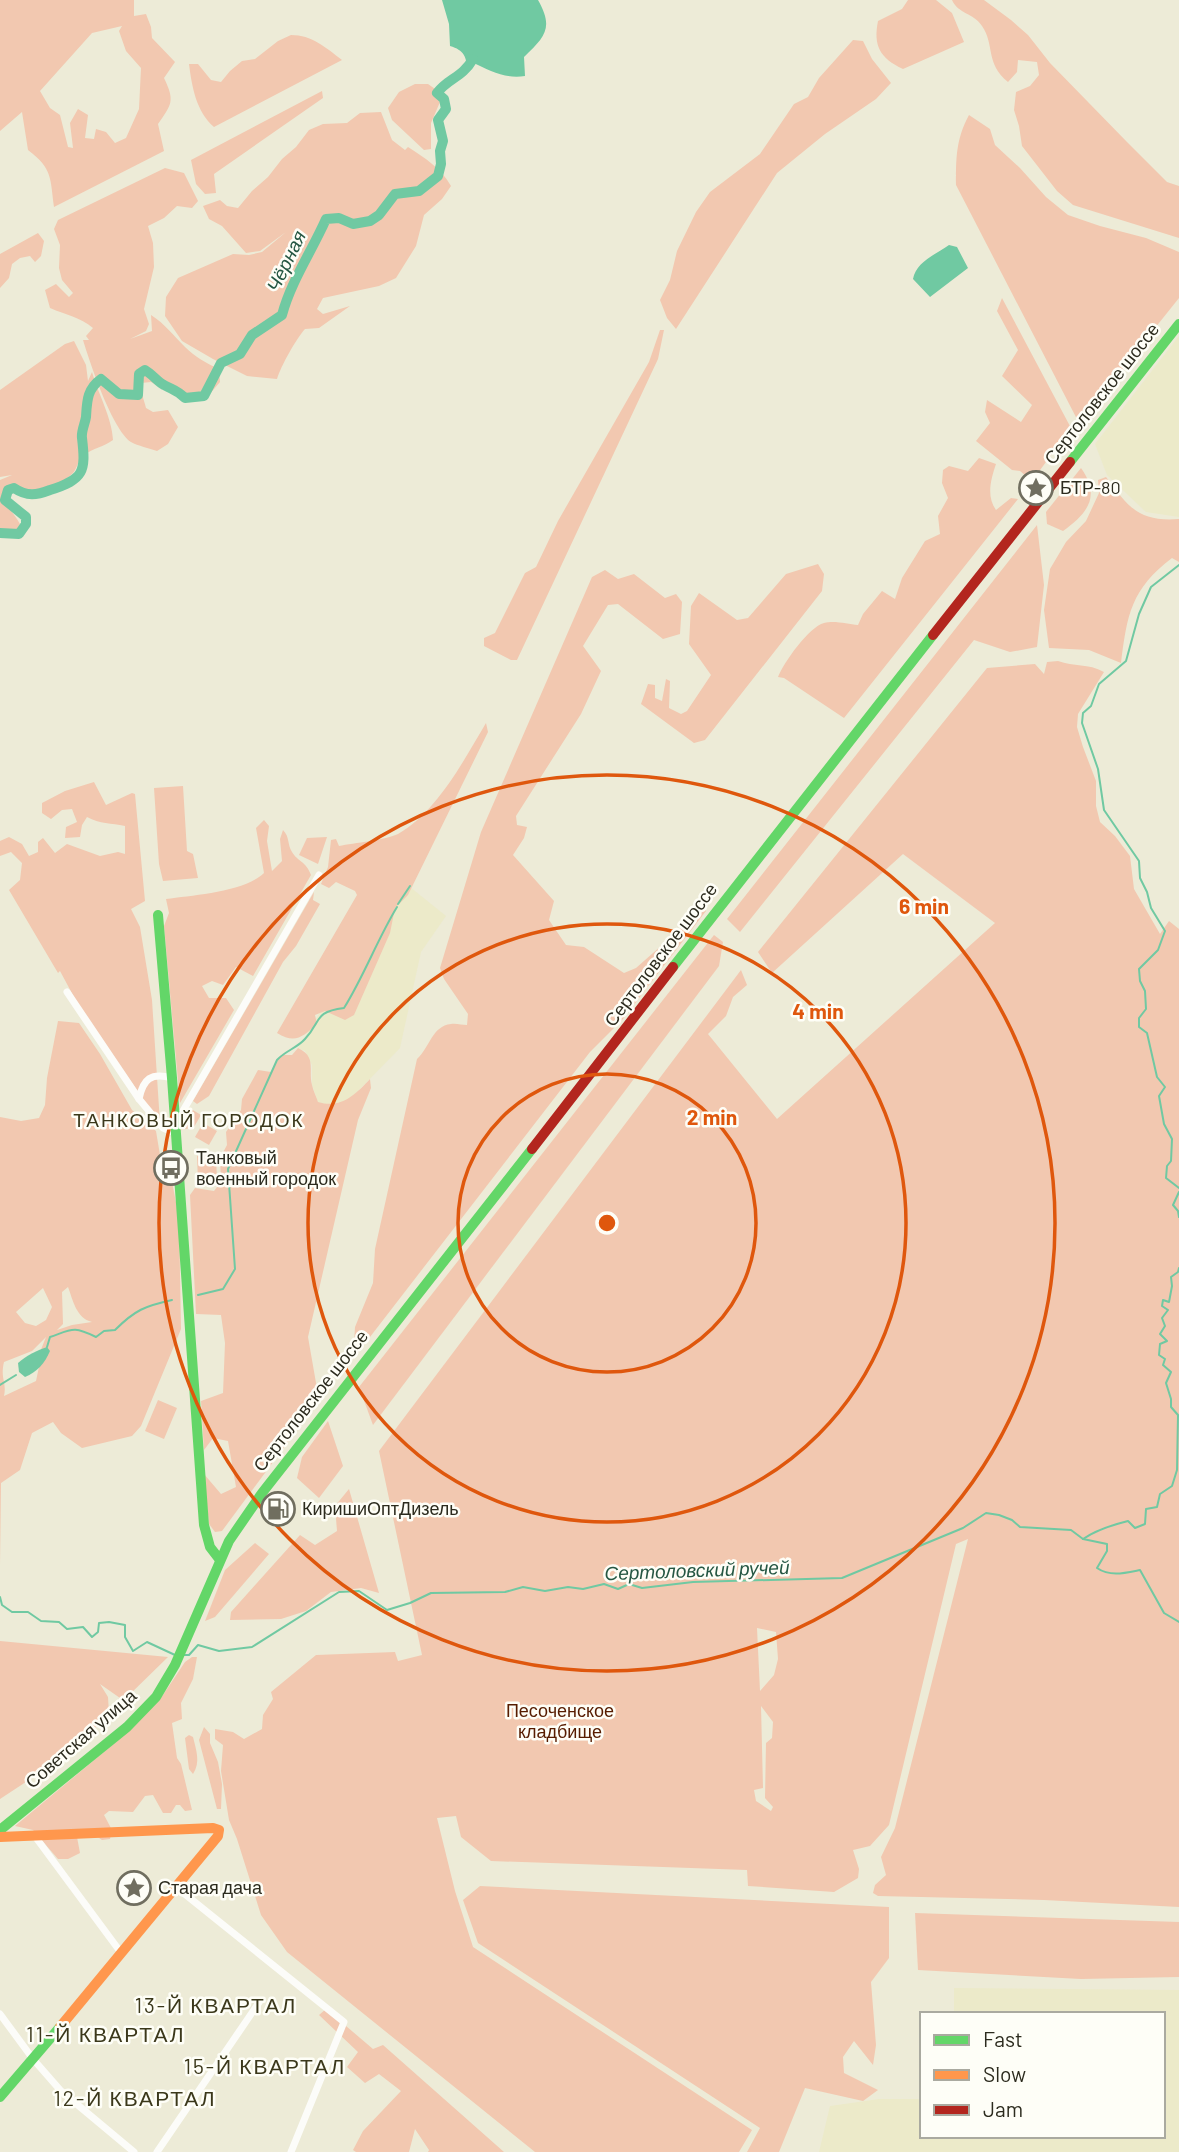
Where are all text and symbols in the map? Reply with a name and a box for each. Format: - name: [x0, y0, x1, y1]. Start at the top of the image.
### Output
- water label: Чёрная: [261, 226, 310, 295]
- street label: Сертоловское шоссе: [1039, 318, 1163, 469]
- place icon: БТР-80: [1017, 469, 1055, 507]
- place label: БТР-80: [1060, 476, 1121, 498]
- street label: Сертоловское шоссе: [599, 878, 721, 1030]
- text: 6 min: [899, 893, 949, 918]
- text: 4 min: [792, 998, 844, 1023]
- text: 2 min: [687, 1104, 737, 1129]
- district label: ТАНКОВЫЙ ГОРОДОК: [73, 1108, 305, 1131]
- place label: Танковый военный городок: [196, 1146, 336, 1189]
- bus stop icon: Танковый военный городок: [152, 1149, 190, 1187]
- centre of rings: [595, 1211, 619, 1235]
- street label: Сертоловское шоссе: [248, 1325, 372, 1476]
- fuel station icon: КиришиОптДизель: [259, 1490, 297, 1528]
- place label: КиришиОптДизель: [302, 1497, 459, 1519]
- water label: Сертоловский ручей: [604, 1555, 790, 1584]
- street label: Советская улица: [20, 1683, 141, 1792]
- park label: Песоченское кладбище: [506, 1699, 614, 1742]
- place icon: Старая дача: [115, 1869, 153, 1907]
- place label: Старая дача: [158, 1876, 263, 1898]
- district label: 13-Й КВАРТАЛ: [135, 1992, 297, 2017]
- legend: [920, 2012, 1165, 2138]
- district label: 11-Й КВАРТАЛ: [26, 2021, 186, 2046]
- text: Fast: [983, 2026, 1023, 2051]
- district label: 15-Й КВАРТАЛ: [184, 2053, 346, 2078]
- text: Slow: [983, 2061, 1026, 2086]
- district label: 12-Й КВАРТАЛ: [53, 2085, 217, 2110]
- text: Jam: [983, 2096, 1023, 2121]

